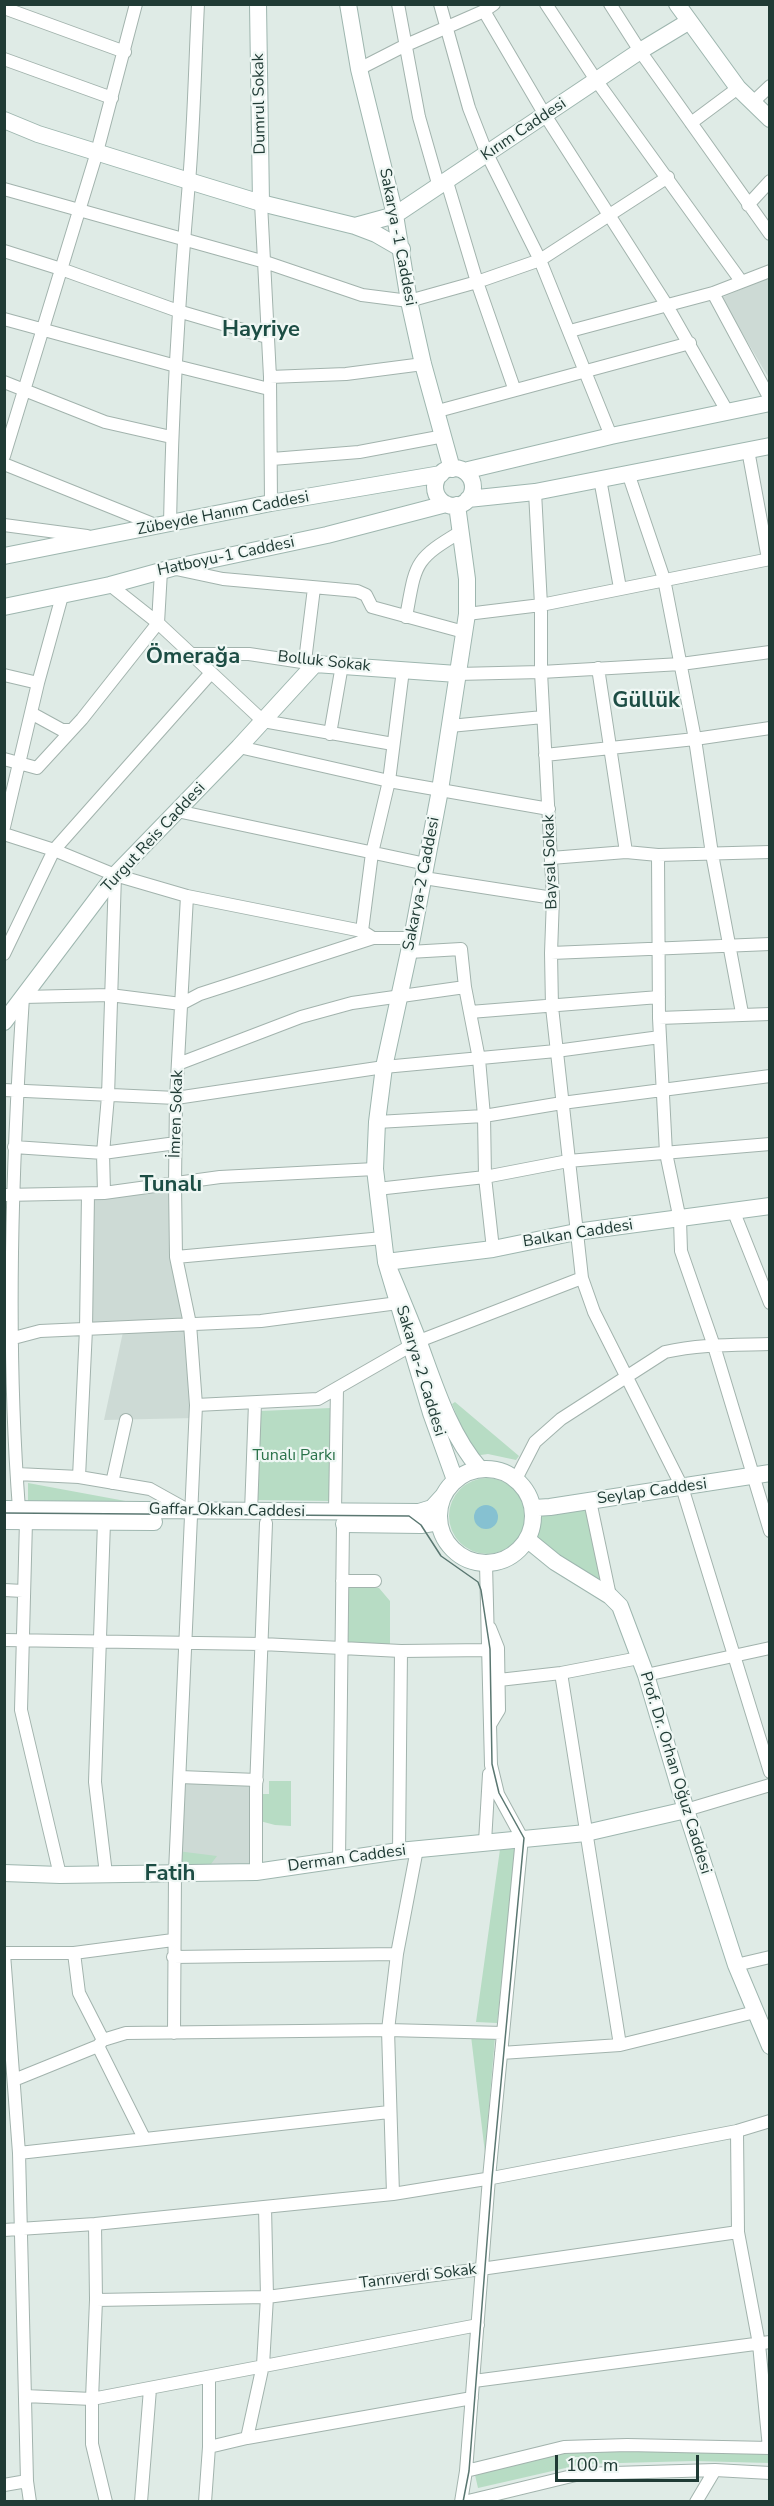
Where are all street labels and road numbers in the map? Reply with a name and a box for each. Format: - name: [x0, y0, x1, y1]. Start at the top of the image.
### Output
- street label: Dumrul Sokak: [250, 53, 270, 155]
- street label: Kırım Caddesi: [478, 94, 570, 166]
- street label: Sakarya -1 Caddesi: [374, 167, 420, 307]
- street label: Zübeyde Hanım Caddesi: [135, 488, 311, 540]
- street label: Hatboyu-1 Caddesi: [156, 533, 296, 581]
- street label: Bolluk Sokak: [277, 648, 371, 676]
- street label: Turgut Reis Caddesi: [98, 779, 210, 897]
- street label: Baysal Sokak: [540, 814, 562, 910]
- street label: Sakarya-2 Caddesi: [400, 816, 444, 952]
- street label: İmren Sokak: [166, 1070, 188, 1158]
- street label: Balkan Caddesi: [522, 1216, 634, 1252]
- street label: Sakarya-2 Caddesi: [391, 1303, 449, 1439]
- street label: Seylap Caddesi: [596, 1475, 708, 1509]
- street label: Gaffar Okkan Caddesi: [149, 1500, 305, 1522]
- street label: Prof. Dr. Orhan Oğuz Caddesi: [635, 1669, 715, 1877]
- street label: Derman Caddesi: [287, 1841, 407, 1877]
- street label: Tanrıverdi Sokak: [358, 2260, 478, 2294]

